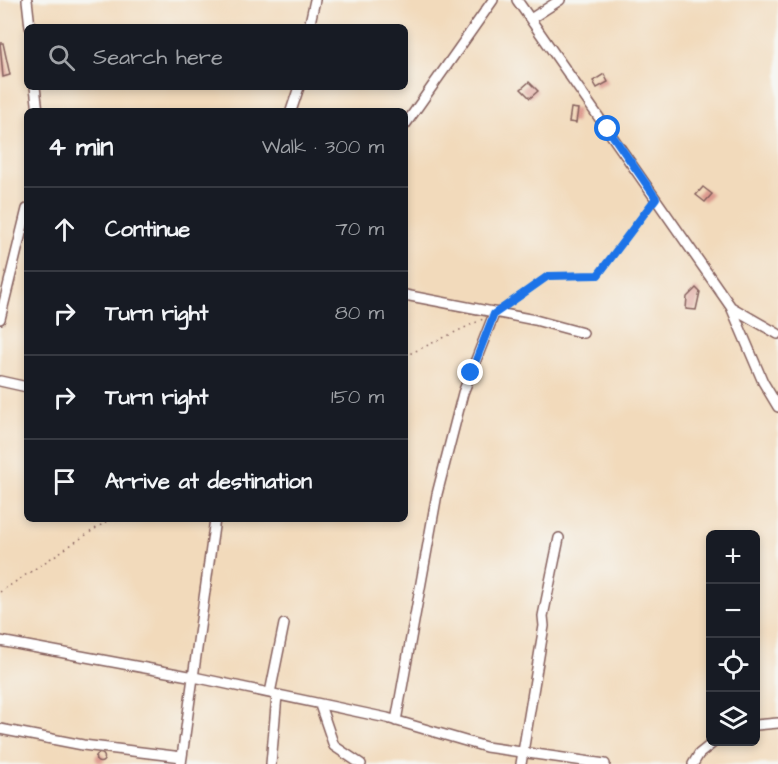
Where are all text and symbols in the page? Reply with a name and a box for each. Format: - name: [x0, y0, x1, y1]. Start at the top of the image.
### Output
- search box: [24, 24, 408, 90]
- icon: search: [45, 41, 78, 74]
- text: Search here: [93, 42, 223, 73]
- route start: [594, 115, 620, 141]
- text: 4 min: [48, 129, 113, 165]
- text: Walk · 300 m: [262, 133, 384, 161]
- icon: ahead: [48, 213, 81, 246]
- text: Continue: [105, 214, 190, 245]
- text: 70 m: [336, 215, 384, 243]
- icon: right: [48, 297, 81, 330]
- text: Turn right: [105, 298, 208, 329]
- text: 80 m: [335, 299, 384, 327]
- route end: [457, 359, 483, 385]
- icon: right: [48, 381, 81, 414]
- text: Turn right: [105, 382, 208, 413]
- text: 150 m: [331, 383, 384, 411]
- icon: arrive: [48, 465, 81, 498]
- text: Arrive at destination: [105, 466, 312, 497]
- map controls: [706, 530, 760, 746]
- button: +: [706, 530, 760, 584]
- button: −: [706, 584, 760, 638]
- button: locate: [706, 638, 760, 692]
- button: layers: [706, 692, 760, 746]

